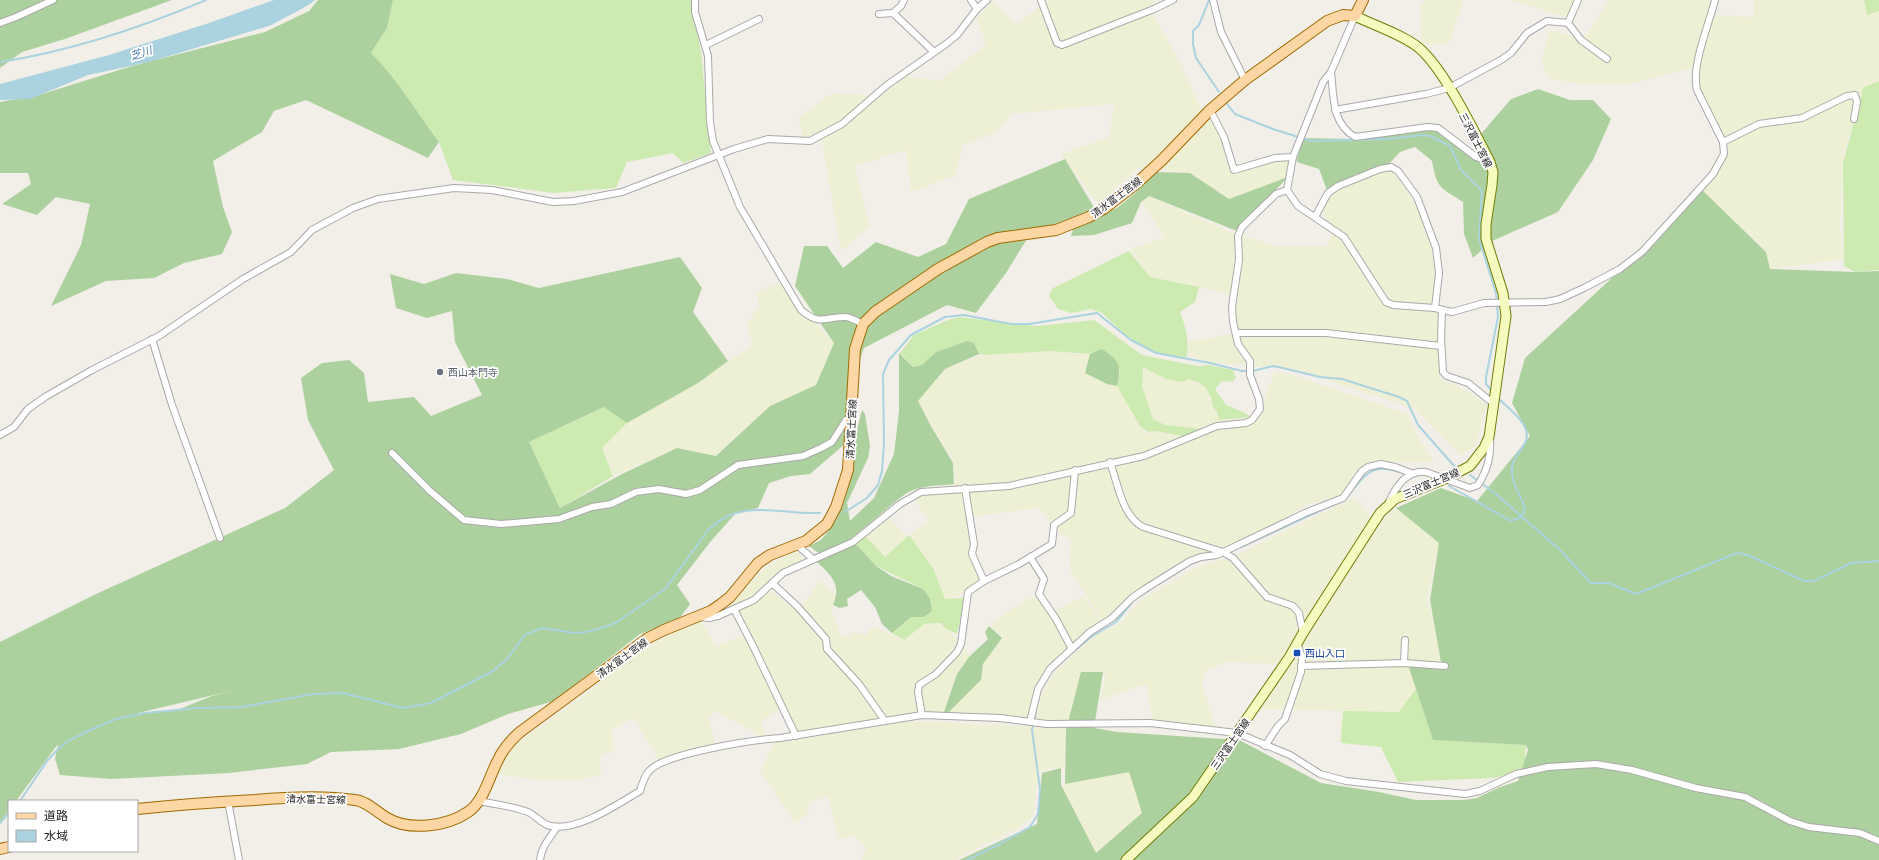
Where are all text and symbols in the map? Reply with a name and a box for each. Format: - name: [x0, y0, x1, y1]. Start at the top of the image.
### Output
- water label: 芝川: [129, 44, 155, 63]
- street label: 三沢富士宮線: [1457, 111, 1494, 169]
- street label: 清水富士宮線: [1089, 175, 1144, 220]
- marker: 西山本門寺: [435, 367, 445, 377]
- place label: 西山本門寺: [448, 367, 498, 378]
- street label: 清水富士宮線: [844, 399, 859, 459]
- street label: 三沢富士宮線: [1401, 467, 1461, 500]
- street label: 清水富士宮線: [595, 636, 650, 680]
- marker: 西山入口: [1292, 648, 1302, 658]
- place label: 西山入口: [1305, 648, 1345, 659]
- street label: 三沢富士宮線: [1209, 717, 1252, 772]
- street label: 清水富士宮線: [286, 793, 346, 806]
- legend: [8, 800, 138, 852]
- text: 道路: [44, 809, 68, 823]
- text: 水域: [44, 829, 68, 843]

